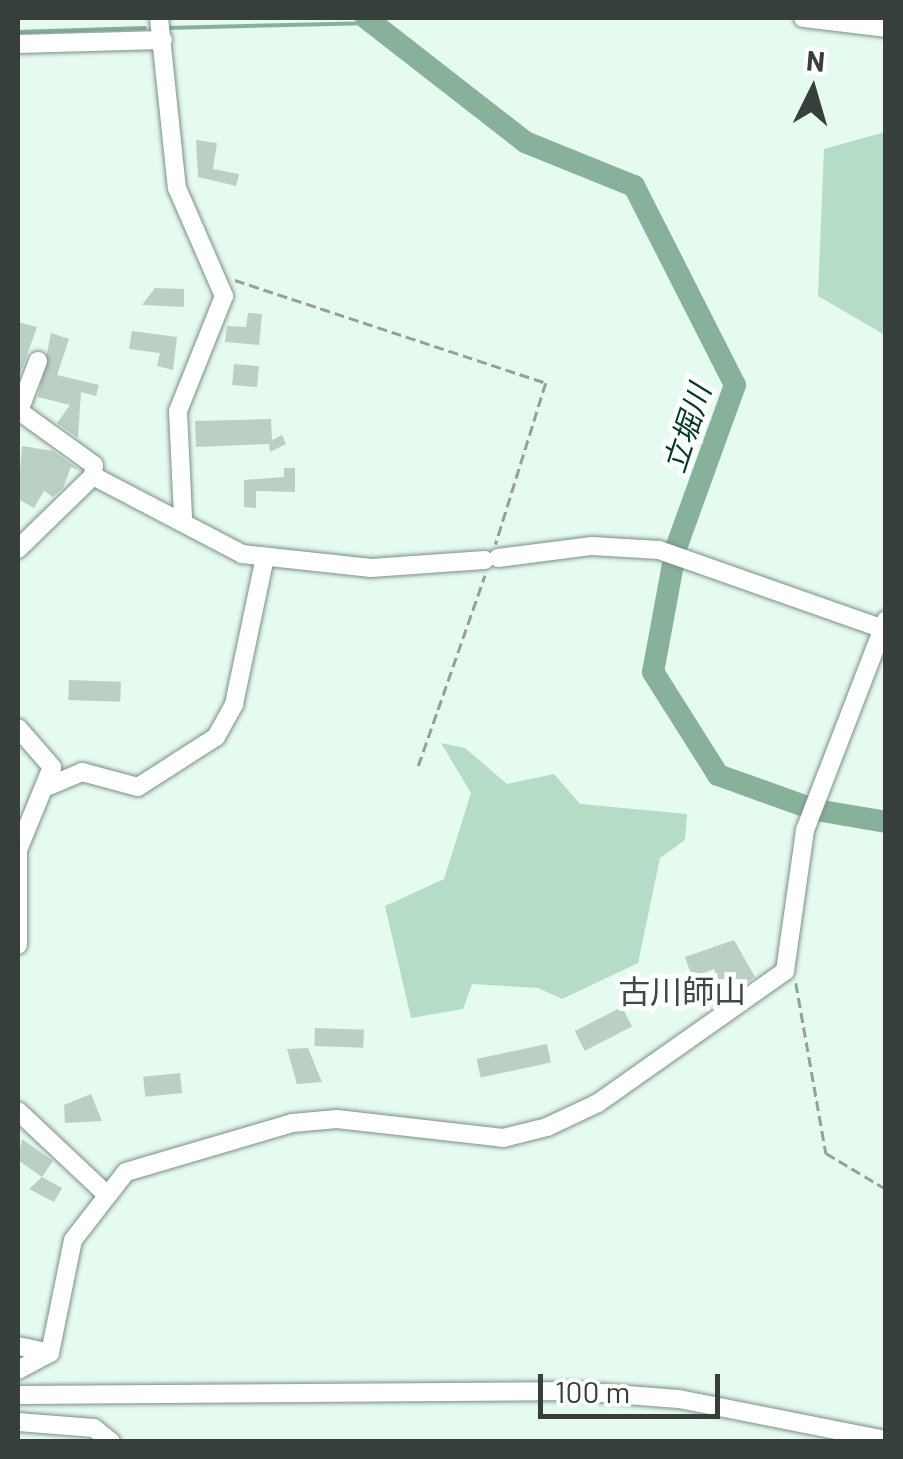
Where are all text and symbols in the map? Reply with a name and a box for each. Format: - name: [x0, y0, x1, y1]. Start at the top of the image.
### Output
- north arrow: [763, 40, 863, 140]
- text: N: [805, 42, 826, 78]
- water label: 立堀川: [655, 380, 717, 476]
- district label: 古川師山: [618, 971, 746, 1009]
- scale bar: [543, 1354, 726, 1416]
- text: 100 m: [555, 1373, 630, 1409]

